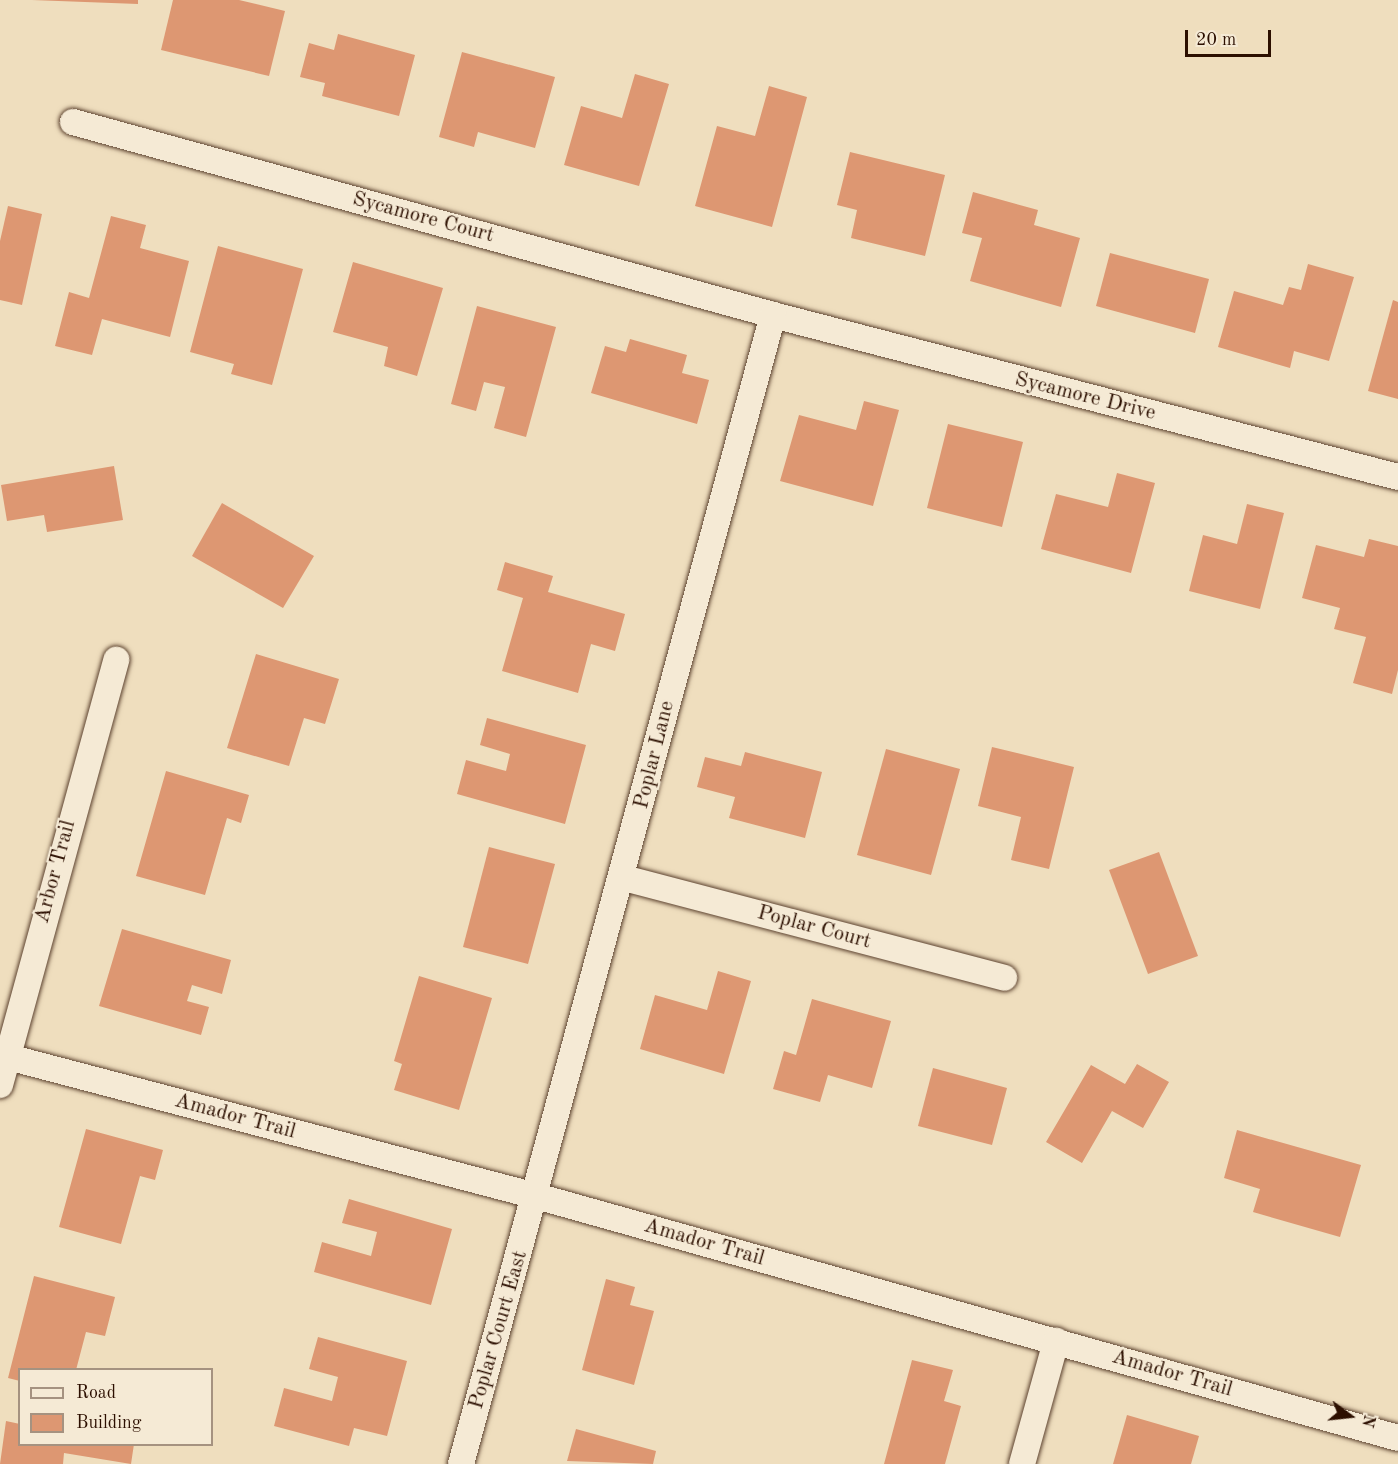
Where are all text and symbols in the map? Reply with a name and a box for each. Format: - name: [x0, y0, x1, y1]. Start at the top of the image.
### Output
- scale bar: [1188, 18, 1274, 56]
- text: 20 m: [1196, 31, 1236, 49]
- street label: Sycamore Court: [349, 187, 497, 249]
- street label: Sycamore Drive: [1012, 367, 1158, 427]
- street label: Poplar Lane: [629, 698, 681, 812]
- street label: Arbor Trail: [30, 818, 82, 926]
- street label: Poplar Court: [754, 901, 874, 955]
- street label: Amador Trail: [172, 1089, 298, 1145]
- street label: Amador Trail: [641, 1214, 767, 1272]
- street label: Poplar Court East: [464, 1248, 534, 1412]
- street label: Amador Trail: [1109, 1345, 1235, 1403]
- legend: [18, 1368, 213, 1446]
- text: Road: [76, 1384, 116, 1402]
- north arrow: [1320, 1386, 1380, 1446]
- text: N: [1358, 1413, 1377, 1429]
- text: Building: [76, 1414, 141, 1432]

